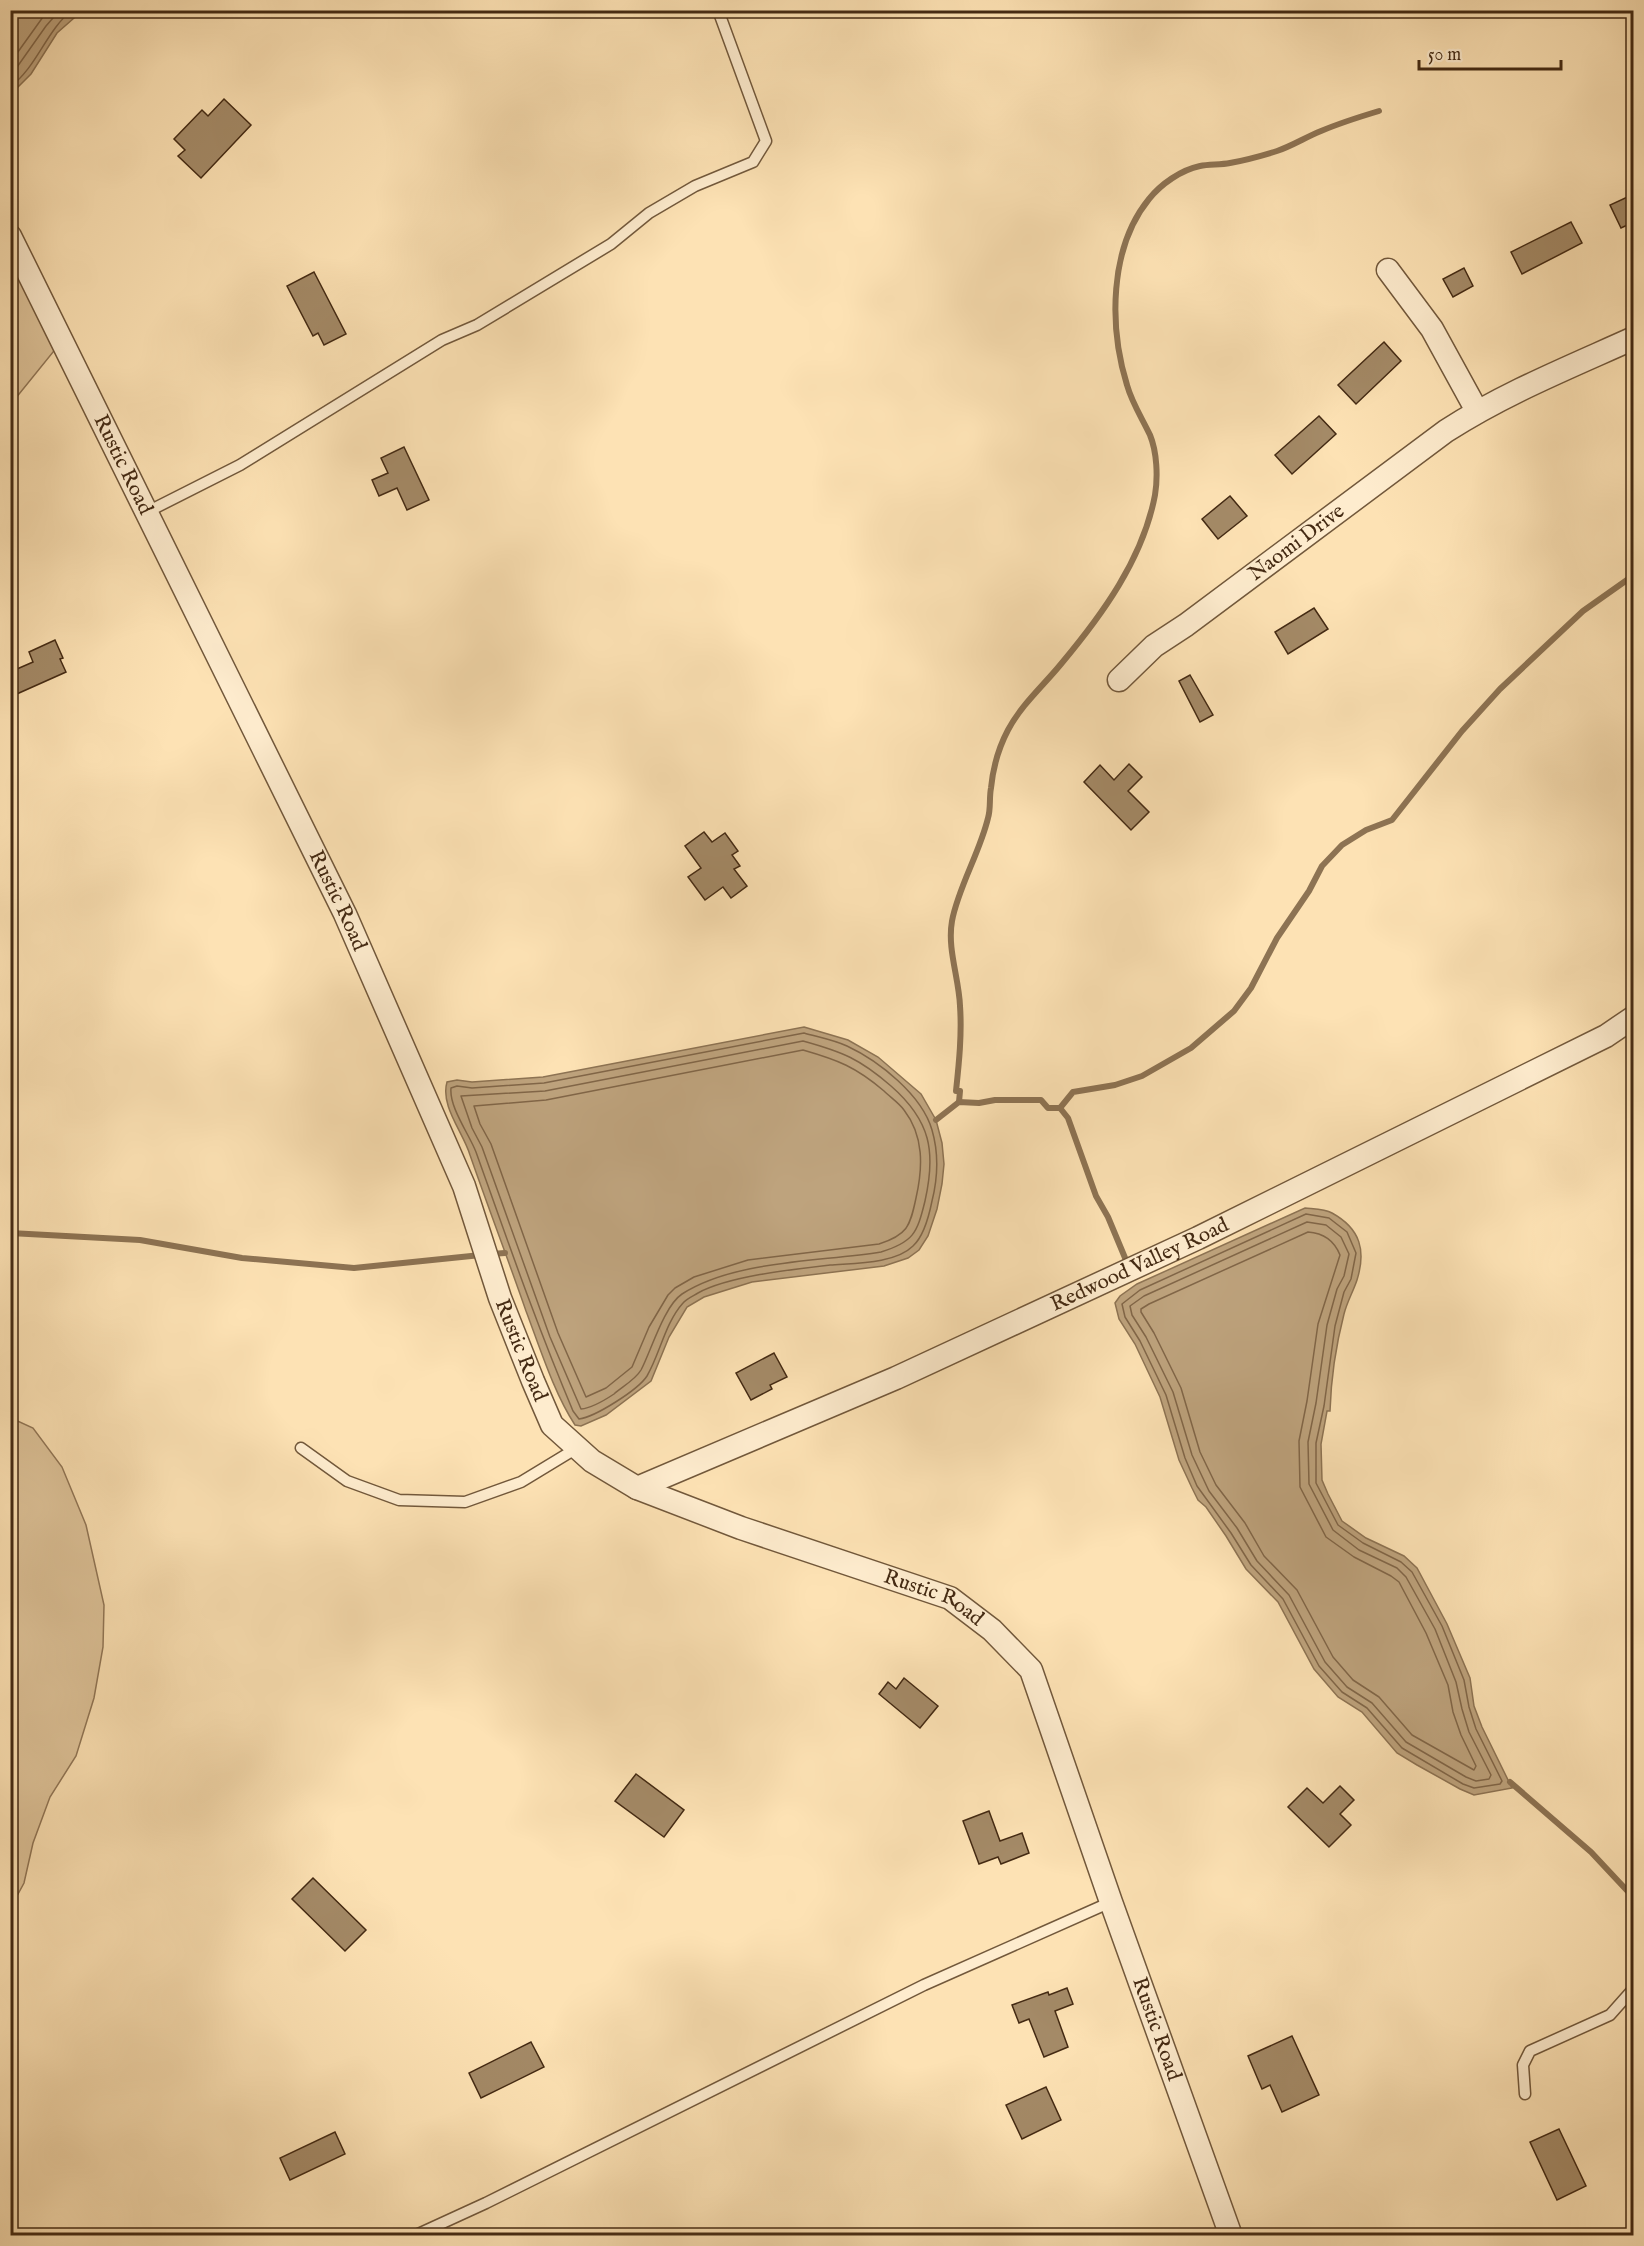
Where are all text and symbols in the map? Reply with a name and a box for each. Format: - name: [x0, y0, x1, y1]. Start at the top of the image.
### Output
- scale bar: [1419, 33, 1562, 71]
- text: 50 m: [1428, 44, 1461, 67]
- street label: Rustic Road: [87, 410, 159, 520]
- street label: Naomi Drive: [1243, 498, 1350, 587]
- street label: Rustic Road: [302, 846, 373, 956]
- street label: Redwood Valley Road: [1046, 1211, 1234, 1318]
- street label: Rustic Road: [488, 1295, 554, 1406]
- street label: Rustic Road: [880, 1563, 990, 1633]
- street label: Rustic Road: [1126, 1973, 1188, 2085]

